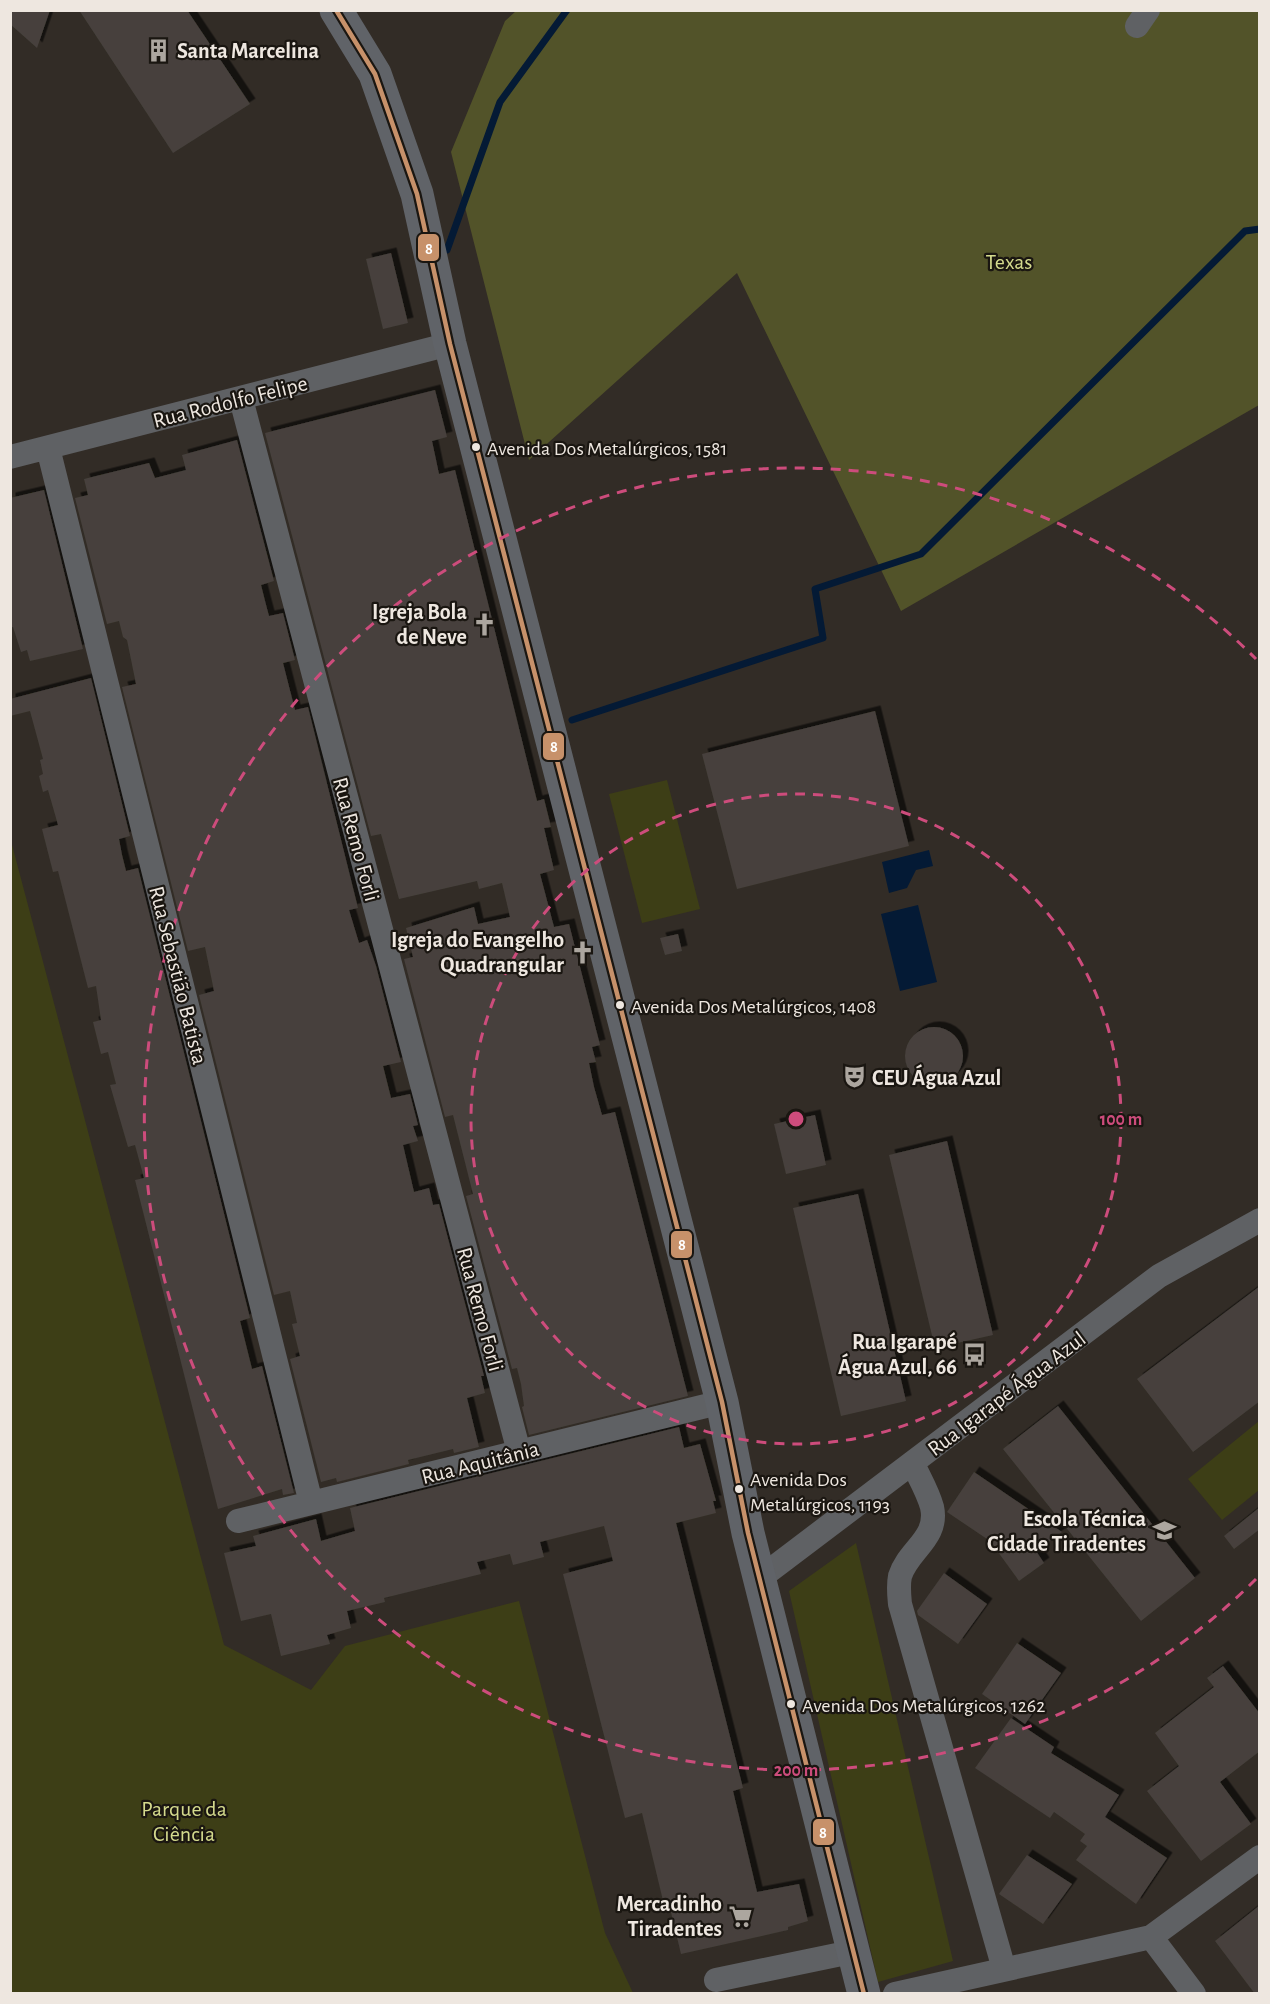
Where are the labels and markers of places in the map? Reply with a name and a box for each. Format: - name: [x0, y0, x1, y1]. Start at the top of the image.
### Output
- building icon: Santa Marcelina: [146, 37, 172, 63]
- place label: Santa Marcelina: [177, 40, 319, 62]
- place label: Avenida Dos Metalúrgicos, 1581: [487, 439, 727, 459]
- marker: Avenida Dos Metalúrgicos, 1581: [470, 441, 482, 453]
- place label: Igreja Bola de Neve: [372, 601, 467, 648]
- church icon: Igreja Bola de Neve: [472, 611, 498, 637]
- place label: Igreja do Evangelho Quadrangular: [391, 929, 564, 977]
- church icon: Igreja do Evangelho Quadrangular: [569, 939, 595, 965]
- place label: Avenida Dos Metalúrgicos, 1408: [631, 997, 876, 1017]
- marker: Avenida Dos Metalúrgicos, 1408: [614, 999, 626, 1011]
- theatre icon: CEU Água Azul: [841, 1064, 867, 1090]
- place label: CEU Água Azul: [872, 1064, 1001, 1089]
- centre of rings: [786, 1109, 806, 1129]
- place label: Rua Igarapé Água Azul, 66: [838, 1331, 957, 1378]
- bus stop icon: Rua Igarapé Água Azul, 66: [962, 1341, 988, 1367]
- place label: Avenida Dos Metalúrgicos, 1193: [750, 1470, 890, 1515]
- marker: Avenida Dos Metalúrgicos, 1193: [733, 1483, 745, 1495]
- place label: Escola Técnica Cidade Tiradentes: [987, 1508, 1146, 1555]
- school or university icon: Escola Técnica Cidade Tiradentes: [1151, 1518, 1177, 1544]
- place label: Avenida Dos Metalúrgicos, 1262: [802, 1696, 1045, 1716]
- marker: Avenida Dos Metalúrgicos, 1262: [785, 1698, 797, 1710]
- place label: Mercadinho Tiradentes: [616, 1893, 722, 1940]
- supermarket icon: Mercadinho Tiradentes: [727, 1903, 753, 1929]

